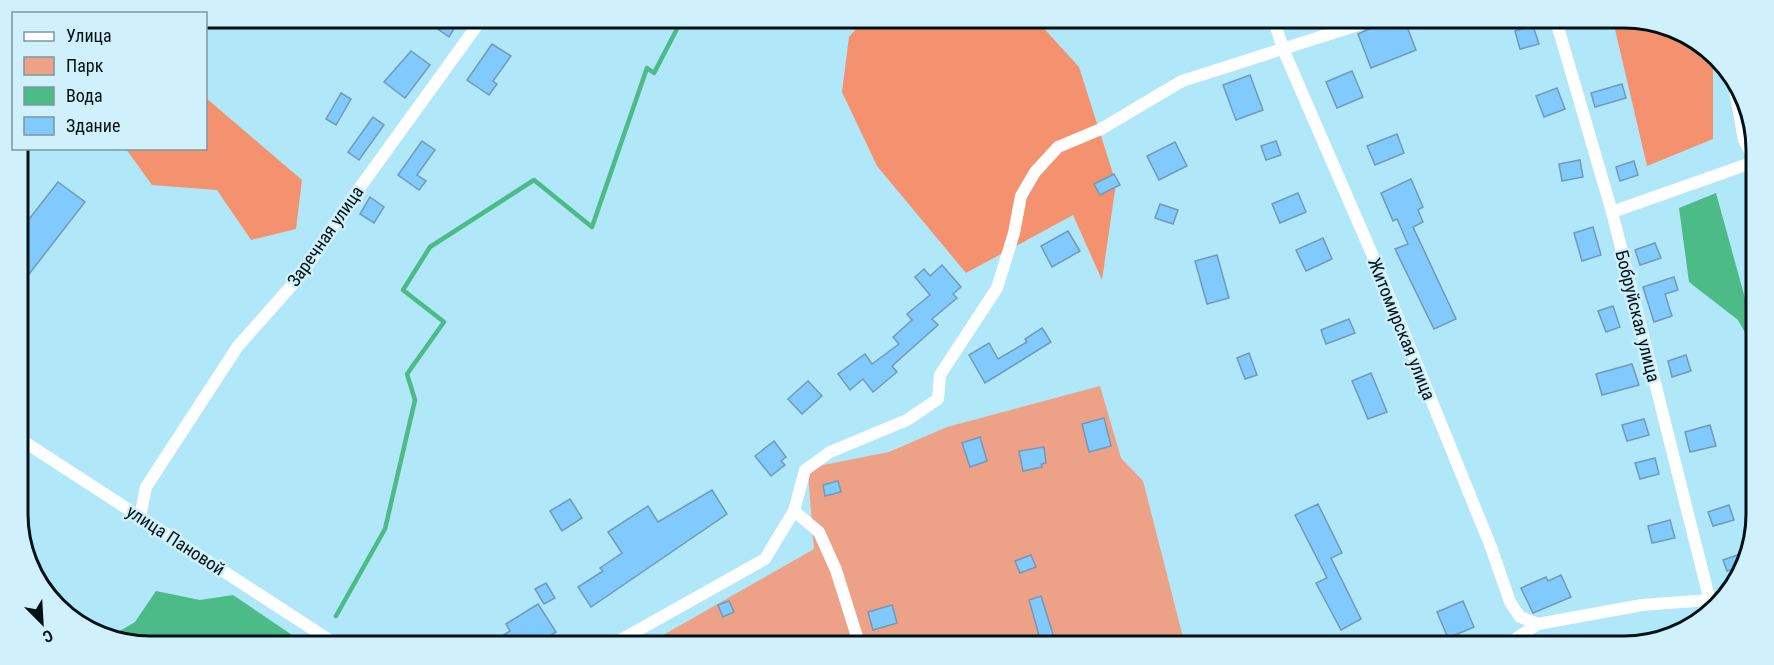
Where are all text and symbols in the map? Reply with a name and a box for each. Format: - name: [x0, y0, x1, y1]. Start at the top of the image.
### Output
- legend: [12, 12, 207, 150]
- text: Улица: [66, 25, 112, 46]
- text: Парк: [66, 55, 104, 76]
- text: Вода: [66, 85, 103, 106]
- text: Здание: [66, 115, 120, 136]
- street label: Заречная улица: [283, 182, 367, 290]
- street label: Бобруйская улица: [1611, 248, 1665, 384]
- street label: Житомирская улица: [1364, 255, 1440, 403]
- street label: улица Пановой: [123, 500, 229, 580]
- north arrow: [12, 593, 72, 653]
- text: С: [40, 626, 56, 647]

